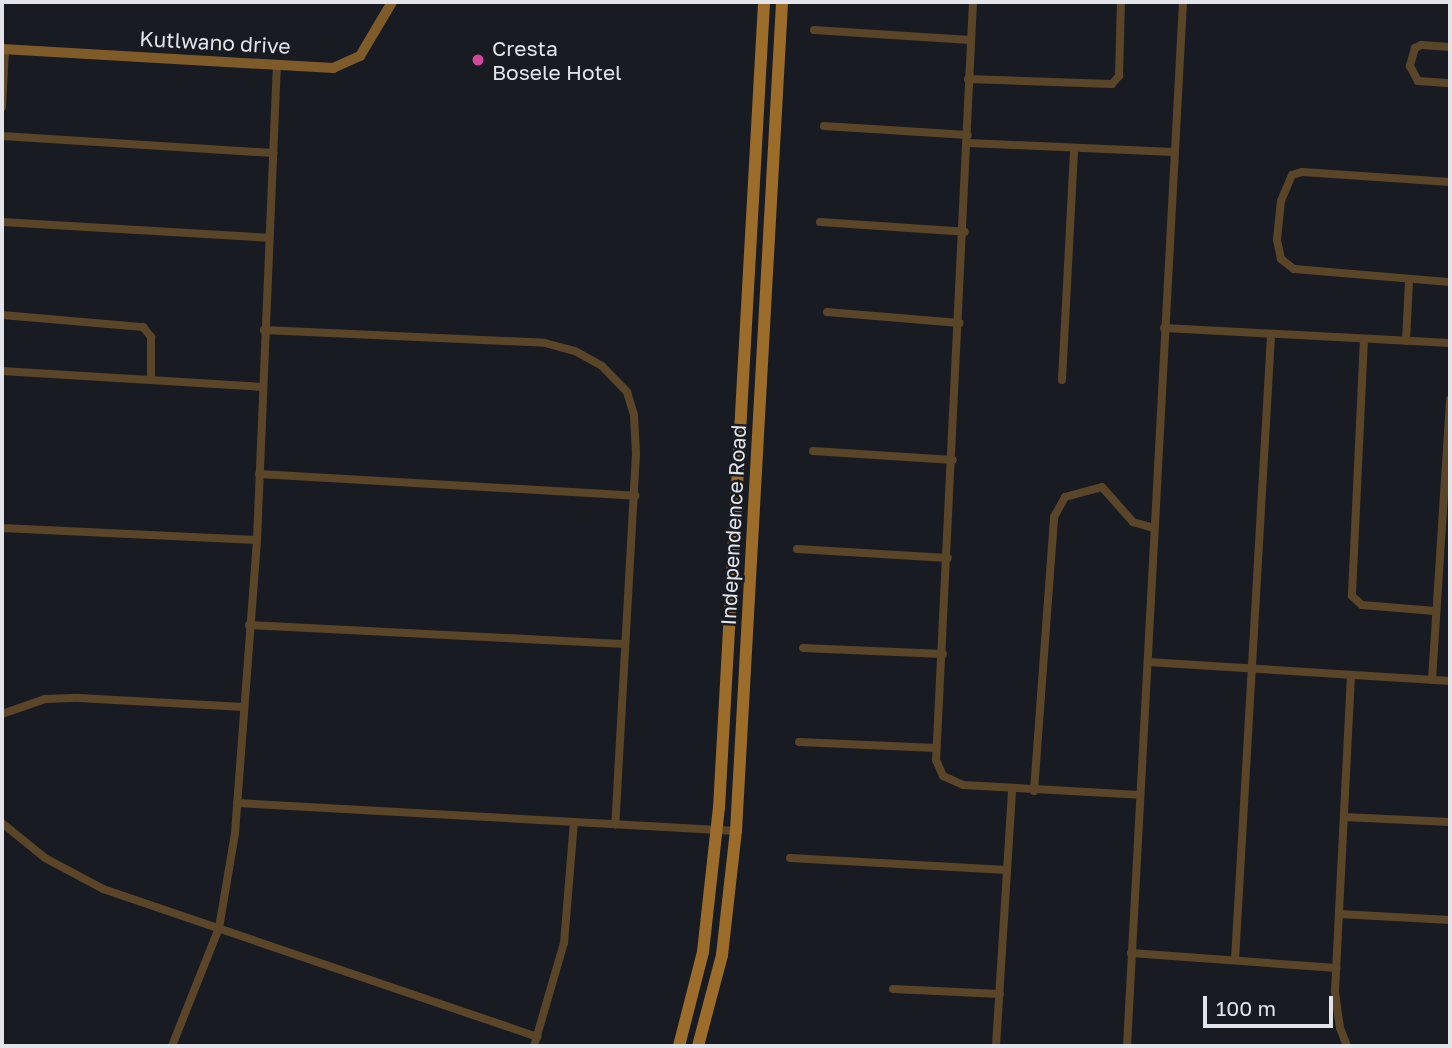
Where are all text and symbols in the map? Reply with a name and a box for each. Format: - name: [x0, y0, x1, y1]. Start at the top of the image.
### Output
- street label: Kutlwano drive: [139, 25, 291, 59]
- place label: Cresta Bosele Hotel: [492, 35, 622, 85]
- marker: Cresta Bosele Hotel: [470, 52, 486, 68]
- street label: Independence Road: [715, 424, 751, 626]
- scale bar: [1207, 982, 1336, 1026]
- text: 100 m: [1216, 995, 1276, 1021]

